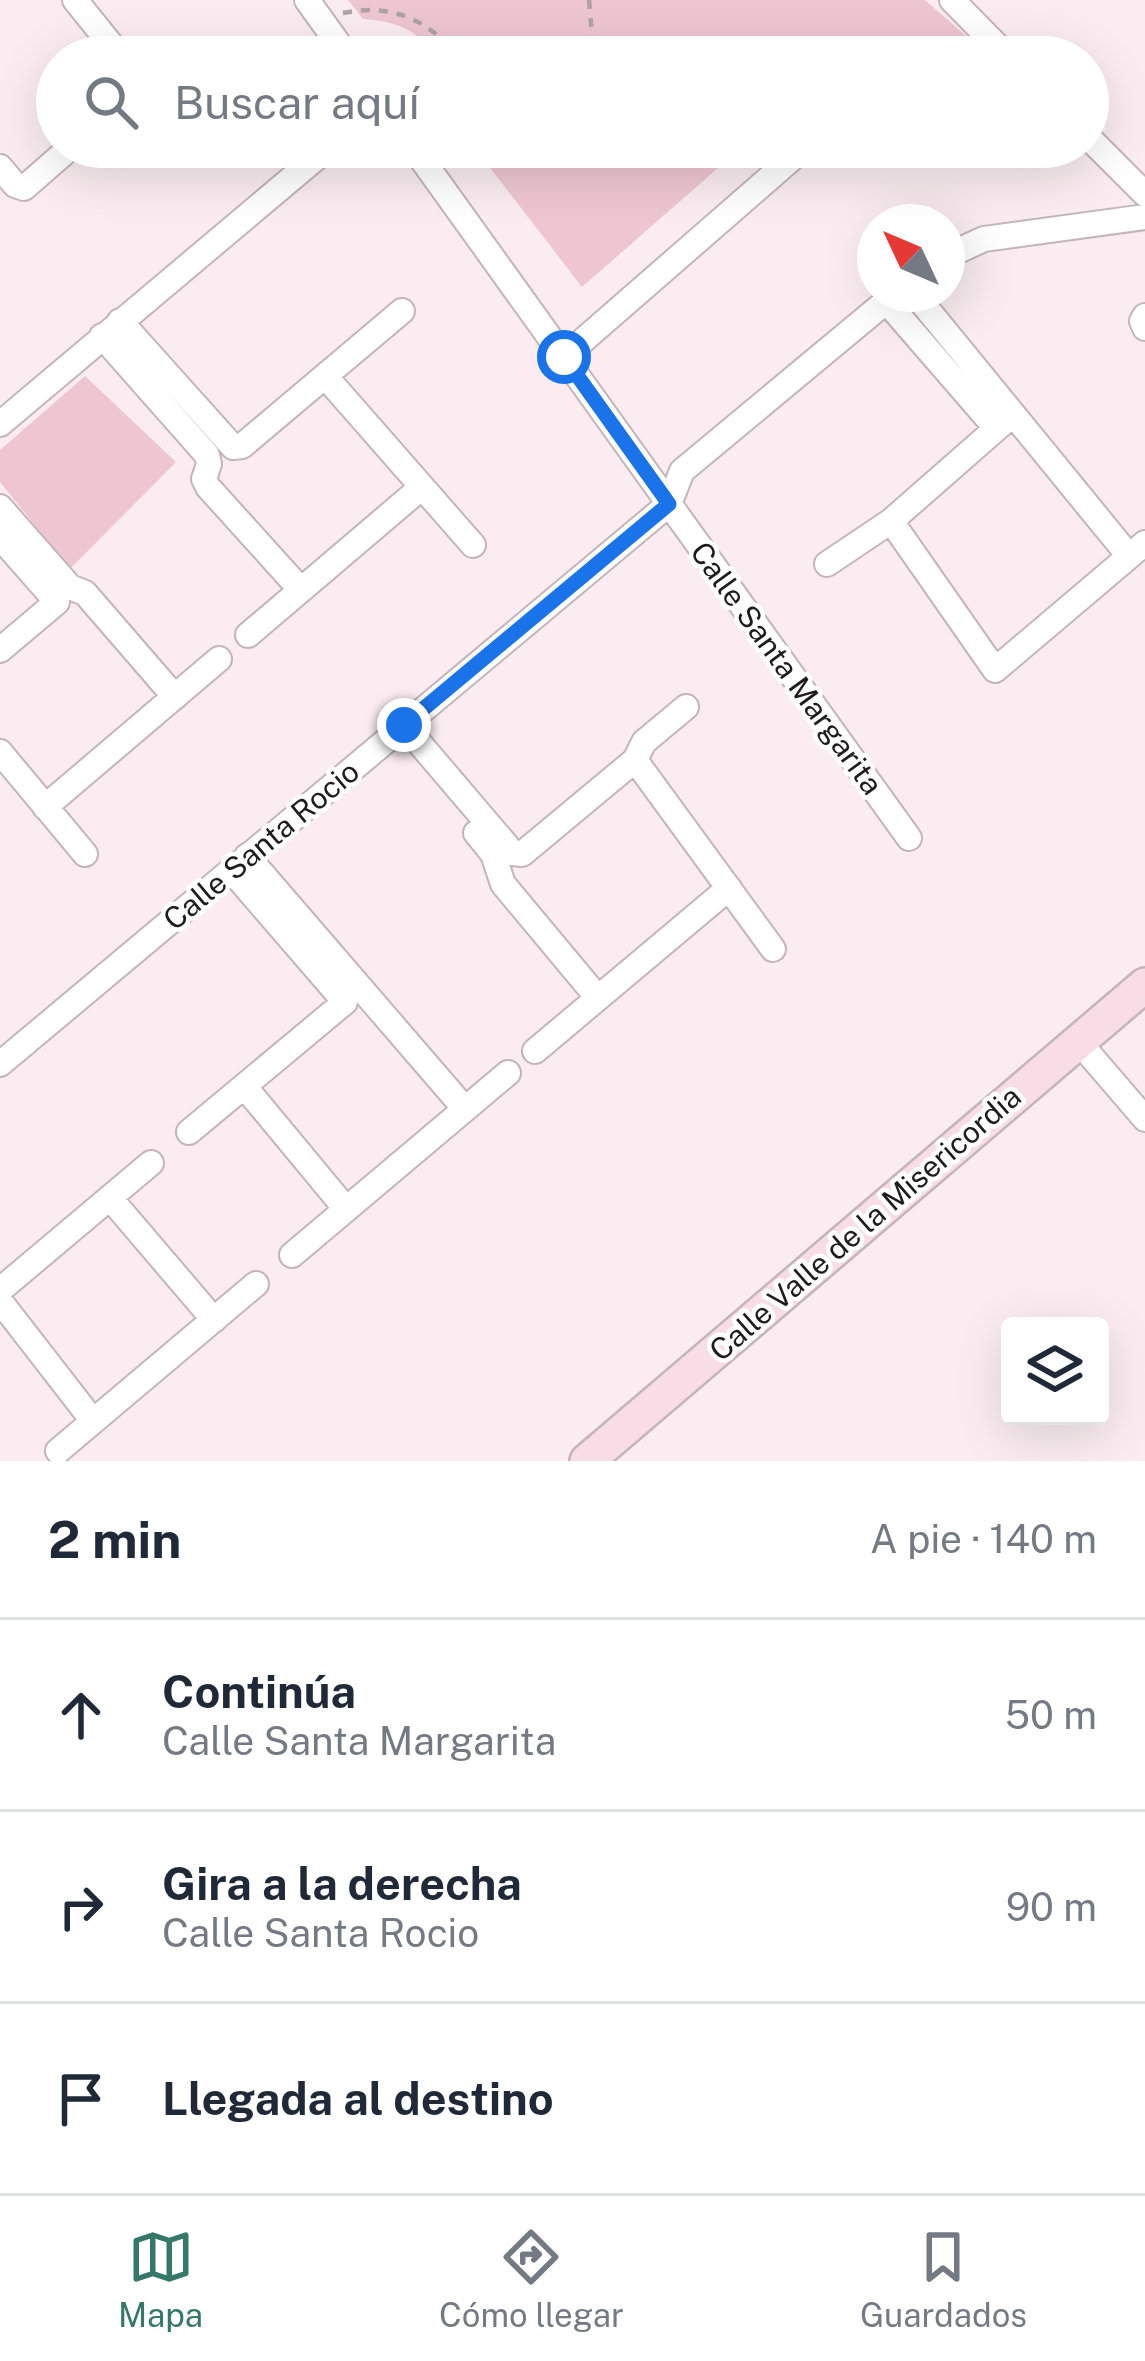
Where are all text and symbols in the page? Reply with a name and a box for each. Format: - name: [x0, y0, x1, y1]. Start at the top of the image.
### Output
- search box: [36, 36, 1109, 168]
- icon: search: [78, 69, 144, 135]
- text: Buscar aquí: [174, 76, 420, 129]
- north arrow: [857, 204, 965, 312]
- route start: [537, 330, 591, 384]
- street label: Calle Santa Margarita: [683, 535, 891, 801]
- route end: [377, 698, 431, 752]
- street label: Calle Santa Rocio: [156, 753, 366, 937]
- street label: Calle Valle de la Misericordia: [702, 1078, 1028, 1368]
- map controls: [1001, 1317, 1109, 1425]
- button: layers: [1001, 1317, 1109, 1425]
- text: 2 min: [48, 1510, 182, 1569]
- text: A pie · 140 m: [870, 1516, 1097, 1562]
- text: Continúa: [162, 1665, 356, 1718]
- icon: ahead: [48, 1682, 114, 1748]
- text: 50 m: [1005, 1692, 1097, 1738]
- text: Calle Santa Margarita: [162, 1718, 556, 1764]
- text: Gira a la derecha: [162, 1857, 522, 1910]
- icon: right: [48, 1874, 114, 1940]
- text: 90 m: [1006, 1884, 1097, 1930]
- text: Calle Santa Rocio: [162, 1910, 479, 1956]
- icon: arrive: [48, 2066, 114, 2132]
- text: Llegada al destino: [162, 2072, 554, 2125]
- tab: Mapa: [118, 2224, 203, 2334]
- tab: Cómo llegar: [439, 2224, 624, 2334]
- tab: Guardados: [860, 2224, 1027, 2334]

